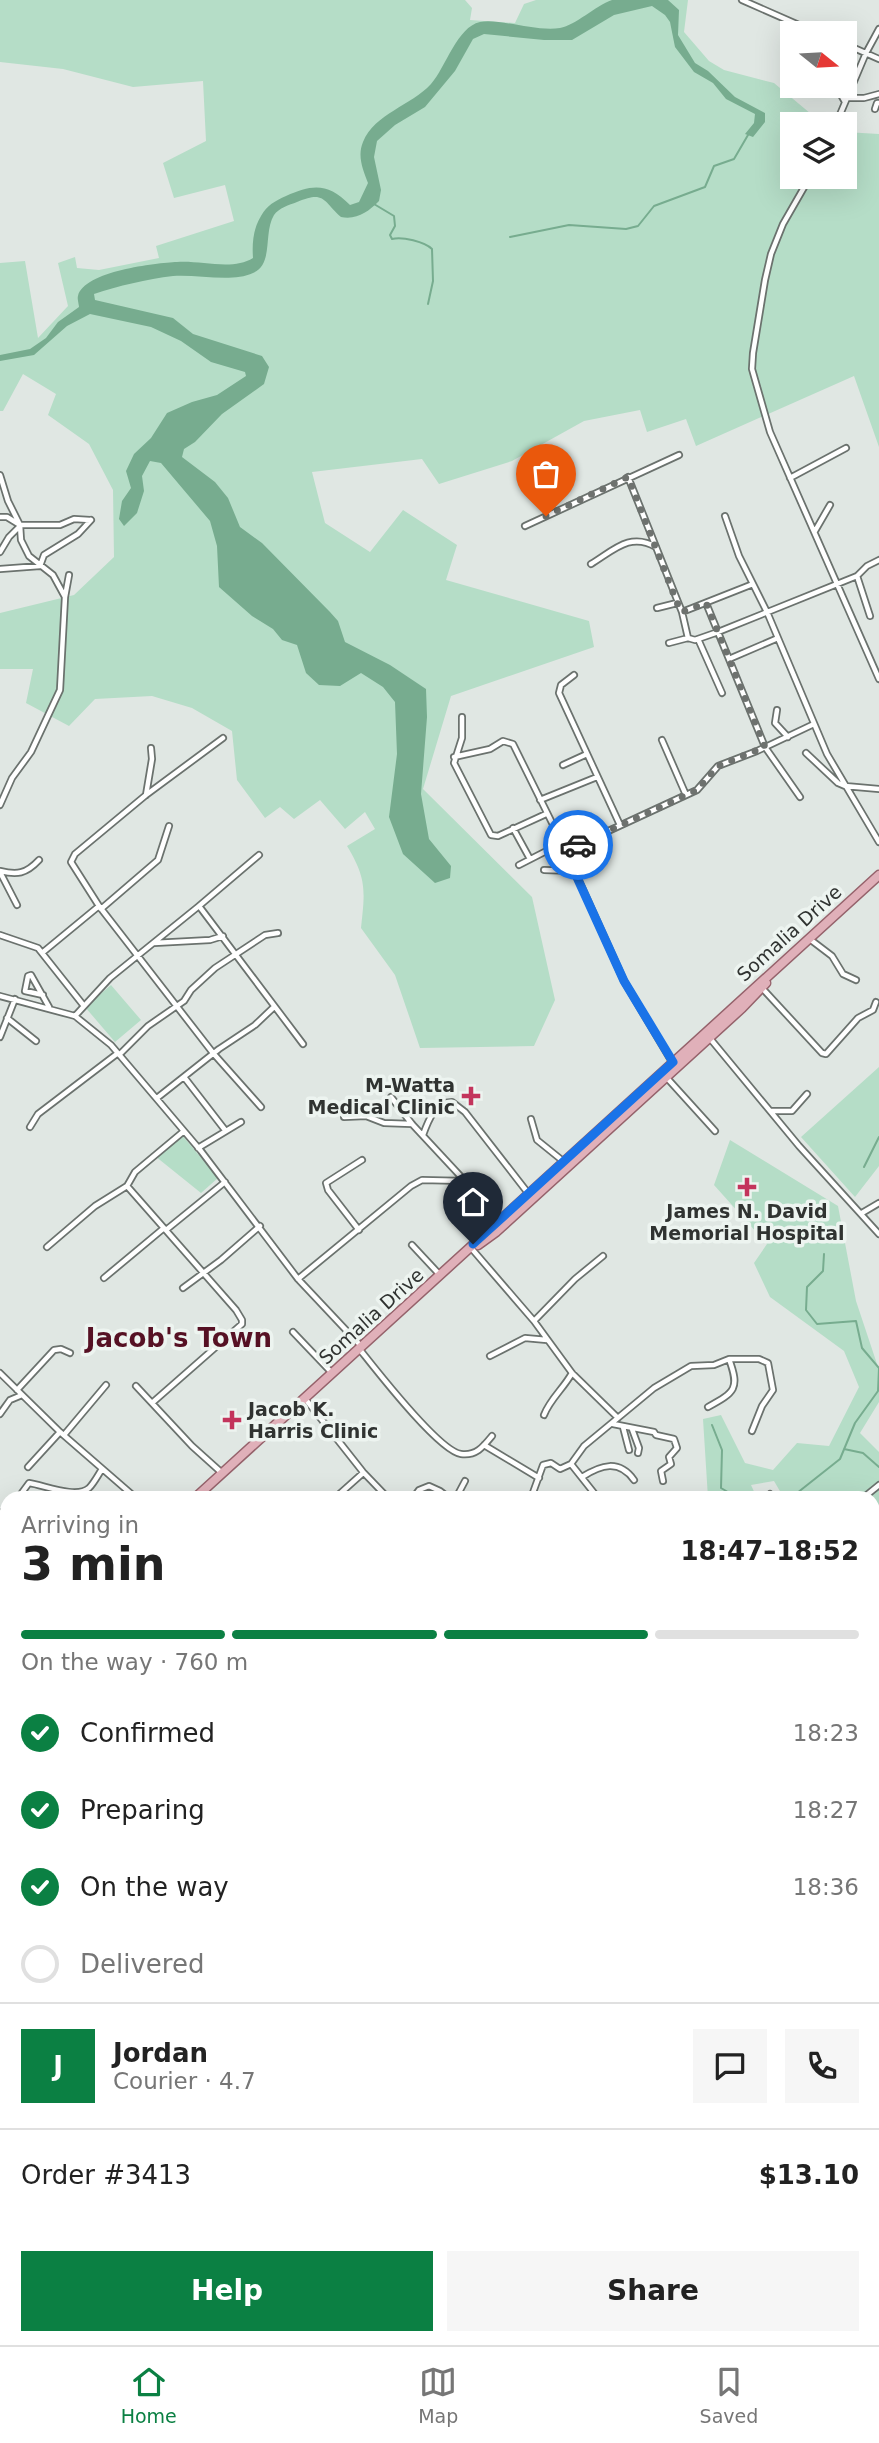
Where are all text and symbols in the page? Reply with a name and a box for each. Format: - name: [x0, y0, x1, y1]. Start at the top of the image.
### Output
- north arrow: [780, 21, 858, 98]
- map controls: [780, 21, 857, 189]
- button: layers: [780, 112, 857, 189]
- pin: [516, 444, 576, 516]
- icon: bag: [527, 455, 565, 493]
- courier: [543, 810, 613, 880]
- icon: car: [559, 826, 597, 864]
- street label: Somalia Drive: [732, 880, 846, 986]
- place label: M-Watta Medical Clinic: [308, 1074, 455, 1118]
- marker: M-Watta Medical Clinic: [461, 1086, 481, 1106]
- pin: [443, 1172, 503, 1244]
- marker: James N. David Memorial Hospital: [737, 1177, 757, 1197]
- icon: home: [454, 1183, 492, 1221]
- place label: James N. David Memorial Hospital: [649, 1200, 845, 1244]
- street label: Somalia Drive: [314, 1263, 428, 1369]
- district label: Jacob's Town: [84, 1323, 272, 1353]
- place label: Jacob K. Harris Clinic: [246, 1398, 378, 1442]
- marker: Jacob K. Harris Clinic: [222, 1410, 242, 1430]
- text: Arriving in: [21, 1512, 139, 1538]
- text: 18:47–18:52: [680, 1536, 859, 1566]
- text: 3 min: [21, 1537, 165, 1591]
- text: On the way · 760 m: [21, 1649, 248, 1675]
- icon: check: [21, 1714, 59, 1752]
- text: Confirmed: [80, 1718, 215, 1748]
- text: 18:23: [793, 1720, 859, 1746]
- icon: check: [21, 1791, 59, 1829]
- text: Preparing: [80, 1795, 205, 1825]
- text: 18:27: [793, 1797, 859, 1823]
- icon: check: [21, 1868, 59, 1906]
- text: On the way: [80, 1872, 229, 1902]
- text: 18:36: [793, 1874, 859, 1900]
- text: Delivered: [80, 1949, 204, 1979]
- button: chat: [693, 2029, 767, 2103]
- button: phone: [785, 2029, 859, 2103]
- text: Jordan: [113, 2038, 208, 2068]
- text: J: [53, 2051, 63, 2081]
- text: Courier · 4.7: [113, 2068, 256, 2094]
- text: Order #3413: [21, 2160, 191, 2190]
- text: $13.10: [759, 2160, 859, 2190]
- button: Help: [21, 2251, 433, 2331]
- button: Share: [447, 2251, 859, 2331]
- tab: Home: [121, 2363, 177, 2427]
- tab: Map: [418, 2363, 458, 2427]
- tab: Saved: [700, 2363, 758, 2427]

